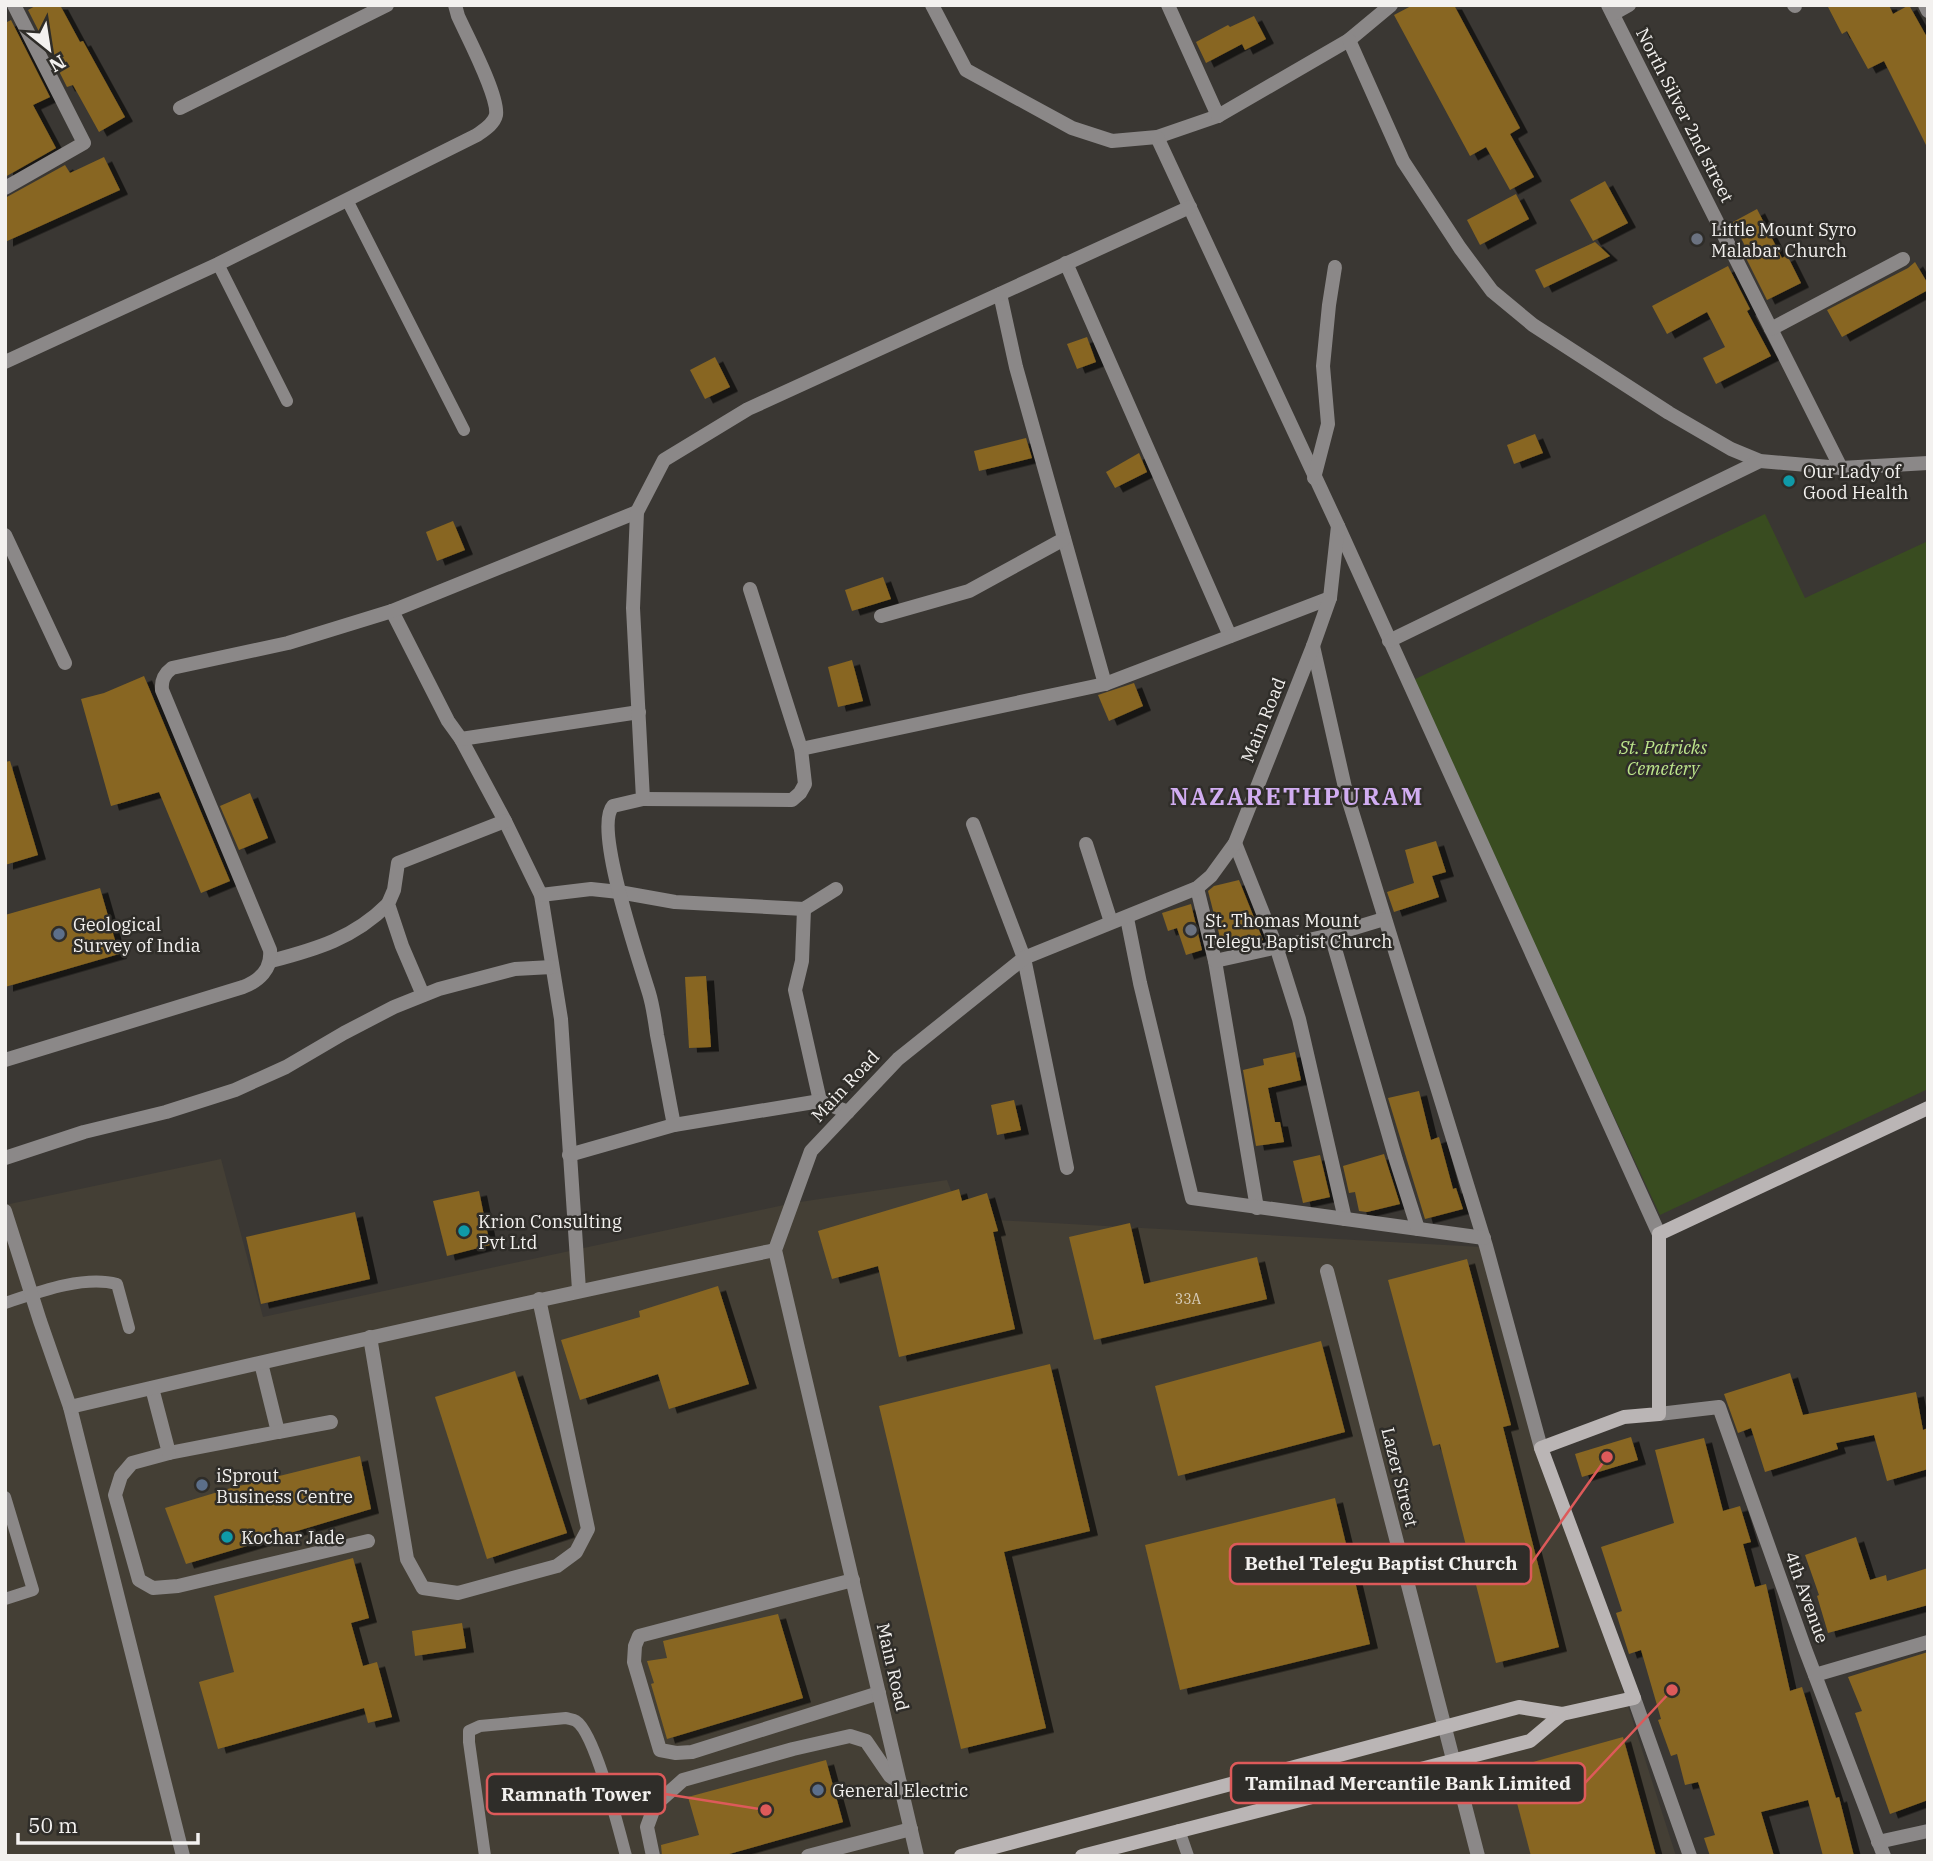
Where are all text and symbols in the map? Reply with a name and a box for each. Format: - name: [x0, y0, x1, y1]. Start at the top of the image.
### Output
- north arrow: [14, 14, 84, 84]
- street label: North Silver 2nd street: [1631, 24, 1739, 206]
- text: N: [45, 50, 70, 78]
- place label: Little Mount Syro Malabar Church: [1711, 218, 1856, 262]
- marker: Little Mount Syro Malabar Church: [1689, 231, 1705, 247]
- place label: Our Lady of Good Health: [1803, 460, 1909, 504]
- marker: Our Lady of Good Health: [1781, 473, 1797, 489]
- street label: Main Road: [1236, 674, 1291, 766]
- park label: St. Patricks Cemetery: [1618, 736, 1707, 780]
- district label: NAZARETHPURAM: [1170, 780, 1424, 812]
- place label: St. Thomas Mount Telegu Baptist Church: [1205, 909, 1392, 953]
- place label: Geological Survey of India: [73, 913, 201, 957]
- marker: St. Thomas Mount Telegu Baptist Church: [1183, 922, 1199, 938]
- marker: Geological Survey of India: [51, 926, 67, 942]
- street label: Main Road: [806, 1045, 884, 1127]
- place label: Krion Consulting Pvt Ltd: [478, 1210, 622, 1254]
- marker: Krion Consulting Pvt Ltd: [456, 1223, 472, 1239]
- house number: 33A: [1175, 1290, 1202, 1308]
- street label: Lazer Street: [1377, 1425, 1423, 1529]
- place label: iSprout Business Centre: [216, 1464, 353, 1508]
- marker: iSprout Business Centre: [194, 1477, 210, 1493]
- place label: Kochar Jade: [241, 1526, 345, 1549]
- marker: Kochar Jade: [219, 1529, 235, 1545]
- callout: Bethel Telegu Baptist Church: [1230, 1544, 1531, 1584]
- street label: 4th Avenue: [1780, 1548, 1834, 1646]
- text: Bethel Telegu Baptist Church: [1244, 1551, 1518, 1575]
- street label: Main Road: [872, 1621, 914, 1713]
- callout: Tamilnad Mercantile Bank Limited: [1231, 1763, 1585, 1803]
- text: Tamilnad Mercantile Bank Limited: [1245, 1771, 1571, 1795]
- callout: Ramnath Tower: [487, 1774, 665, 1814]
- place label: General Electric: [832, 1779, 968, 1802]
- text: Ramnath Tower: [501, 1782, 652, 1806]
- marker: General Electric: [810, 1782, 826, 1798]
- scale bar: [18, 1801, 198, 1845]
- text: 50 m: [28, 1811, 78, 1839]

